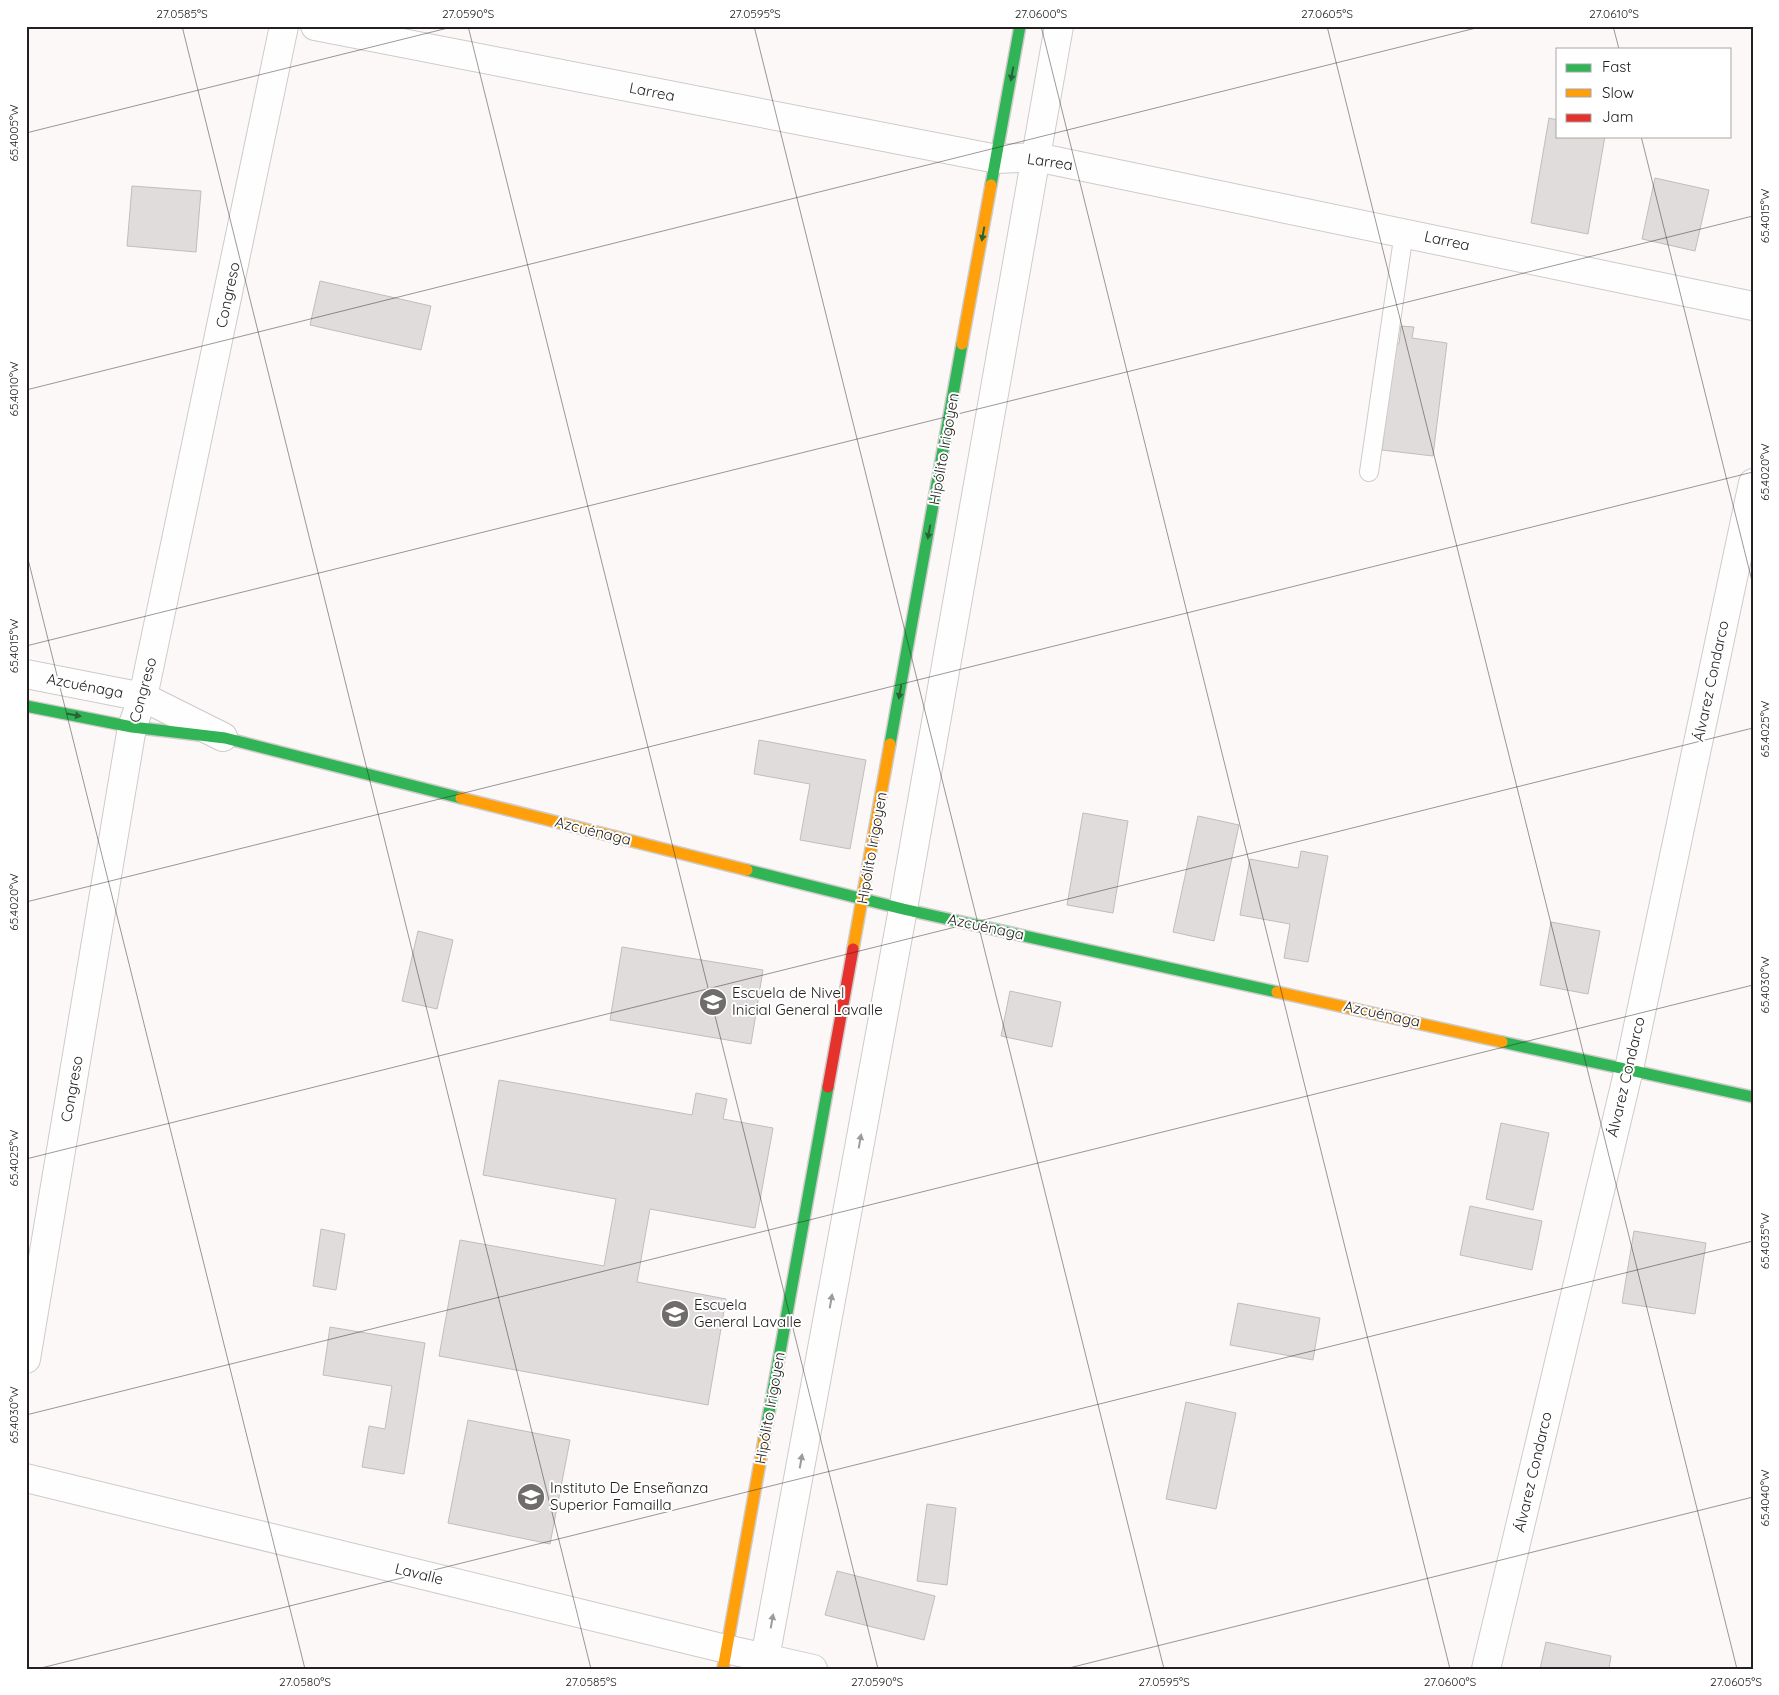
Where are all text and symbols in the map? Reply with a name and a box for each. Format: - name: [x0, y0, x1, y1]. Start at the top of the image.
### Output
- text: 27.0585°S: [156, 6, 208, 21]
- text: 27.0590°S: [442, 6, 494, 21]
- text: 27.0595°S: [729, 6, 781, 21]
- text: 27.0600°S: [1015, 6, 1068, 21]
- text: 27.0605°S: [1301, 6, 1353, 21]
- text: 27.0610°S: [1589, 6, 1639, 21]
- legend: [1556, 48, 1732, 138]
- text: Fast: [1602, 57, 1631, 76]
- one-way arrow: [1007, 67, 1015, 83]
- street label: Larrea: [628, 78, 676, 105]
- text: Slow: [1602, 83, 1634, 102]
- text: 65.4005°W: [6, 104, 21, 162]
- text: Jam: [1602, 107, 1633, 126]
- street label: Larrea: [1026, 149, 1074, 174]
- text: 65.4015°W: [1757, 188, 1772, 243]
- street label: Larrea: [1423, 226, 1472, 255]
- one-way arrow: [979, 227, 987, 243]
- street label: Congreso: [211, 260, 244, 330]
- text: 65.4010°W: [6, 361, 21, 417]
- street label: Hipólito Irigoyen: [924, 391, 963, 506]
- text: 65.4020°W: [1757, 443, 1772, 501]
- one-way arrow: [925, 524, 933, 540]
- text: 65.4015°W: [6, 618, 21, 673]
- street label: Álvarez Condarco: [1688, 619, 1733, 743]
- street label: Congreso: [125, 655, 160, 725]
- street label: Azcuénaga: [45, 669, 125, 702]
- one-way arrow: [896, 684, 904, 700]
- text: 65.4025°W: [1757, 700, 1772, 757]
- one-way arrow: [66, 712, 82, 720]
- street label: Hipólito Irigoyen: [852, 790, 891, 905]
- street label: Azcuénaga: [553, 812, 633, 849]
- text: 65.4020°W: [6, 873, 21, 931]
- street label: Azcuénaga: [946, 909, 1026, 944]
- text: 65.4030°W: [1757, 956, 1772, 1013]
- place label: Escuela de Nivel Inicial General Lavalle: [732, 983, 883, 1019]
- school or university icon: Escuela de Nivel Inicial General Lavalle: [698, 987, 728, 1017]
- street label: Azcuénaga: [1342, 996, 1422, 1031]
- street label: Álvarez Condarco: [1602, 1015, 1649, 1139]
- street label: Congreso: [56, 1054, 87, 1124]
- text: 65.4025°W: [6, 1129, 21, 1186]
- one-way arrow: [856, 1134, 864, 1149]
- text: 65.4035°W: [1757, 1212, 1772, 1269]
- one-way arrow: [827, 1293, 835, 1309]
- place label: Escuela General Lavalle: [694, 1295, 801, 1331]
- school or university icon: Escuela General Lavalle: [660, 1299, 690, 1329]
- street label: Hipólito Irigoyen: [750, 1350, 789, 1465]
- text: 65.4030°W: [6, 1386, 21, 1443]
- street label: Álvarez Condarco: [1509, 1410, 1556, 1534]
- one-way arrow: [798, 1453, 806, 1469]
- text: 65.4040°W: [1757, 1469, 1772, 1527]
- place label: Instituto De Enseñanza Superior Famailla: [550, 1478, 708, 1514]
- school or university icon: Instituto De Enseñanza Superior Famailla: [516, 1482, 546, 1512]
- street label: Lavalle: [393, 1558, 445, 1589]
- one-way arrow: [768, 1612, 776, 1628]
- text: 27.0580°S: [279, 1674, 331, 1689]
- text: 27.0585°S: [565, 1674, 617, 1689]
- text: 27.0590°S: [851, 1674, 903, 1689]
- text: 27.0595°S: [1138, 1674, 1190, 1689]
- text: 27.0600°S: [1424, 1674, 1477, 1689]
- text: 27.0605°S: [1710, 1674, 1762, 1689]

